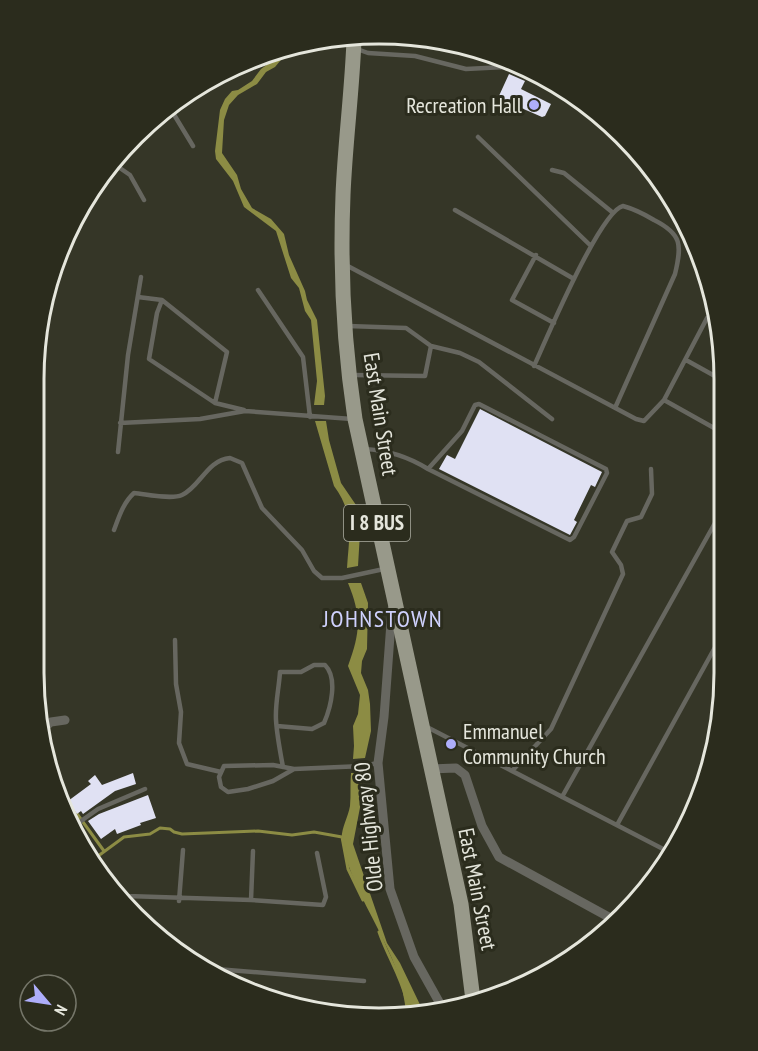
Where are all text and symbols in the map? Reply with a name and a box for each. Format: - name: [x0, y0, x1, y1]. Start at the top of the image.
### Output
- place label: Recreation Hall: [406, 91, 523, 119]
- marker: Recreation Hall: [527, 98, 541, 112]
- street label: East Main Street: [357, 351, 405, 477]
- road number: I 8 BUS: [344, 505, 410, 541]
- district label: JOHNSTOWN: [322, 603, 443, 634]
- place label: Emmanuel Community Church: [463, 717, 606, 770]
- marker: Emmanuel Community Church: [444, 737, 458, 751]
- street label: Olde Highway 80: [347, 761, 389, 893]
- street label: East Main Street: [452, 826, 504, 952]
- north arrow: [18, 973, 78, 1033]
- text: N: [50, 1002, 72, 1019]

